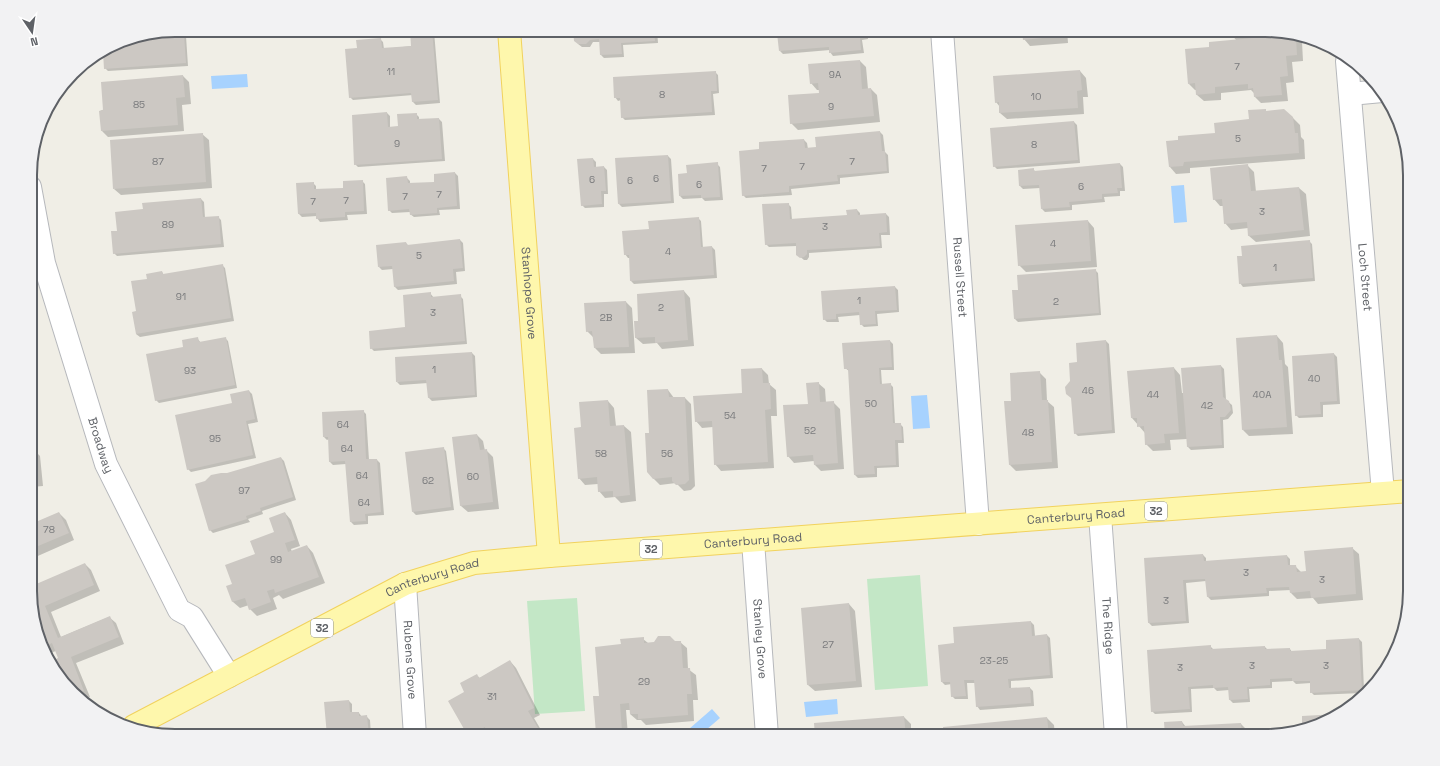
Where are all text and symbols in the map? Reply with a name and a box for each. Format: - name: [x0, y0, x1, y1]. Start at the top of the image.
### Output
- north arrow: [12, 12, 52, 52]
- text: N: [29, 34, 39, 49]
- house number: 7: [1234, 60, 1240, 73]
- house number: 11: [387, 65, 395, 78]
- house number: 9A: [829, 68, 842, 81]
- house number: 8: [659, 88, 665, 101]
- house number: 10: [1031, 90, 1041, 103]
- house number: 85: [133, 98, 145, 111]
- house number: 9: [828, 100, 834, 113]
- house number: 5: [1235, 132, 1241, 145]
- house number: 9: [394, 137, 400, 150]
- house number: 8: [1031, 138, 1037, 151]
- house number: 87: [152, 155, 164, 168]
- house number: 7: [849, 155, 855, 168]
- house number: 7: [799, 160, 805, 173]
- house number: 7: [761, 162, 767, 175]
- house number: 6: [653, 172, 659, 185]
- house number: 6: [589, 173, 595, 186]
- house number: 6: [627, 174, 633, 187]
- house number: 6: [696, 178, 702, 191]
- house number: 6: [1078, 180, 1084, 193]
- house number: 7: [436, 188, 442, 201]
- house number: 7: [402, 190, 408, 203]
- house number: 7: [343, 194, 349, 207]
- house number: 7: [310, 195, 316, 208]
- house number: 3: [1259, 205, 1265, 218]
- house number: 89: [162, 218, 174, 231]
- house number: 3: [822, 220, 828, 233]
- street label: Russell Street: [949, 237, 971, 318]
- house number: 4: [1050, 237, 1056, 250]
- street label: Loch Street: [1354, 243, 1376, 312]
- house number: 4: [665, 245, 671, 258]
- street label: Stanhope Grove: [518, 246, 541, 340]
- house number: 5: [416, 249, 422, 262]
- house number: 1: [1273, 261, 1277, 274]
- house number: 91: [176, 290, 186, 303]
- house number: 1: [857, 294, 861, 307]
- house number: 2: [1053, 295, 1059, 308]
- house number: 2: [658, 301, 664, 314]
- house number: 3: [430, 306, 436, 319]
- house number: 2B: [600, 311, 613, 324]
- house number: 1: [432, 363, 436, 376]
- house number: 93: [184, 364, 196, 377]
- house number: 40: [1308, 372, 1320, 385]
- house number: 46: [1082, 384, 1094, 397]
- house number: 44: [1147, 388, 1159, 401]
- house number: 40A: [1253, 388, 1272, 401]
- house number: 50: [865, 397, 877, 410]
- house number: 42: [1201, 399, 1213, 412]
- house number: 54: [724, 409, 736, 422]
- street label: Broadway: [84, 415, 117, 476]
- house number: 64: [337, 418, 349, 431]
- house number: 52: [804, 424, 816, 437]
- house number: 48: [1022, 426, 1034, 439]
- house number: 95: [209, 432, 221, 445]
- house number: 64: [341, 442, 353, 455]
- house number: 58: [595, 447, 607, 460]
- house number: 56: [661, 447, 673, 460]
- house number: 64: [356, 469, 368, 482]
- house number: 60: [467, 470, 479, 483]
- house number: 62: [422, 474, 434, 487]
- house number: 97: [238, 484, 250, 497]
- house number: 64: [358, 496, 370, 509]
- road number: 32: [1145, 502, 1167, 520]
- street label: Canterbury Road: [1026, 505, 1126, 528]
- house number: 78: [43, 523, 55, 536]
- street label: Canterbury Road: [703, 529, 803, 552]
- road number: 32: [640, 540, 662, 558]
- house number: 99: [270, 553, 282, 566]
- street label: Canterbury Road: [383, 555, 480, 601]
- house number: 3: [1243, 566, 1249, 579]
- house number: 3: [1319, 573, 1325, 586]
- house number: 3: [1163, 594, 1169, 607]
- street label: The Ridge: [1098, 596, 1118, 655]
- street label: Stanley Grove: [749, 598, 771, 679]
- road number: 32: [311, 619, 333, 637]
- street label: Rubens Grove: [399, 620, 421, 700]
- house number: 27: [822, 638, 834, 651]
- house number: 23-25: [980, 654, 1008, 667]
- house number: 3: [1249, 659, 1255, 672]
- house number: 3: [1323, 659, 1329, 672]
- house number: 3: [1177, 661, 1183, 674]
- house number: 29: [638, 675, 650, 688]
- house number: 31: [487, 690, 497, 703]

